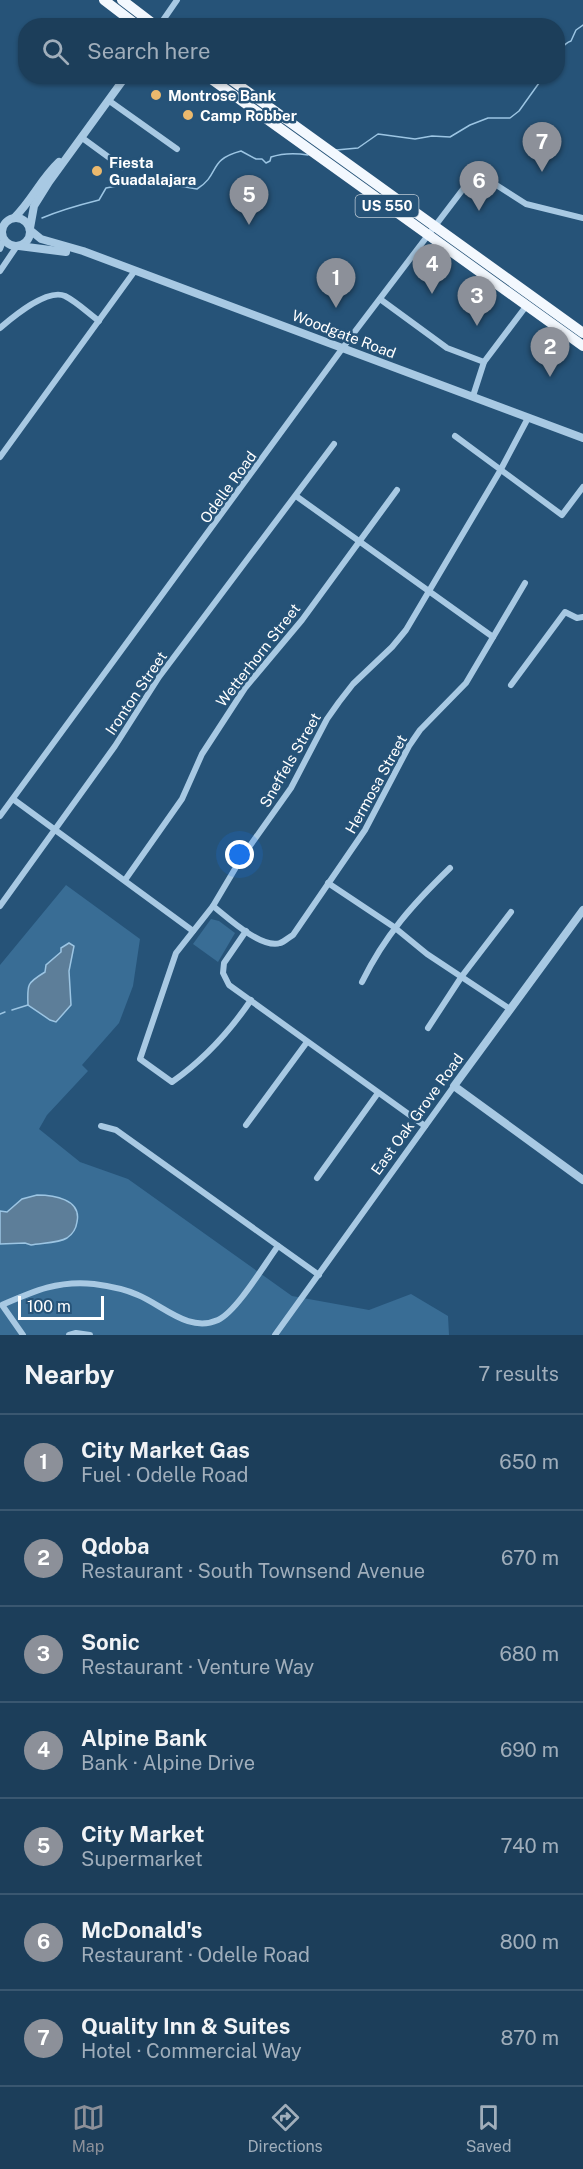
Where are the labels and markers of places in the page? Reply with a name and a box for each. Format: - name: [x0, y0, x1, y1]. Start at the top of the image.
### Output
- place label: Montrose Bank: [168, 87, 276, 104]
- marker: Montrose Bank: [149, 88, 163, 102]
- place label: Camp Robber: [200, 107, 297, 124]
- marker: Camp Robber: [181, 108, 195, 122]
- pin: 7: [522, 122, 562, 172]
- place label: Fiesta Guadalajara: [109, 154, 196, 188]
- pin: 6: [460, 162, 498, 211]
- marker: Fiesta Guadalajara: [90, 164, 104, 178]
- pin: 5: [230, 176, 268, 225]
- pin: 4: [412, 244, 452, 294]
- pin: 1: [316, 258, 356, 308]
- pin: 3: [458, 276, 496, 326]
- pin: 2: [530, 328, 570, 377]

